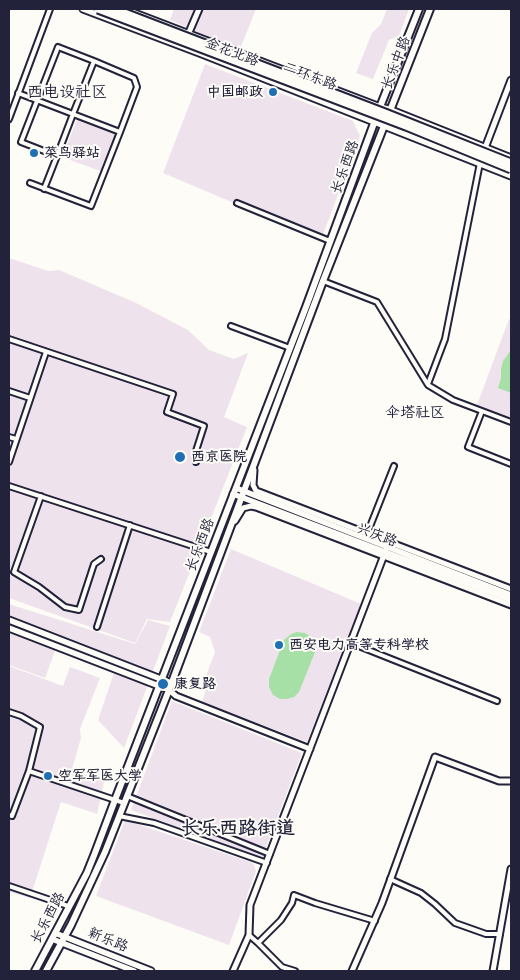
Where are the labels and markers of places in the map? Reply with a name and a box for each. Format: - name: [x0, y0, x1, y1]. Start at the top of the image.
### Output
- place label: 中国邮政: [207, 84, 263, 100]
- marker: 中国邮政: [267, 86, 279, 98]
- place label: 菜鸟驿站: [44, 145, 100, 161]
- marker: 菜鸟驿站: [28, 147, 40, 159]
- place label: 西京医院: [191, 449, 247, 465]
- marker: 西京医院: [173, 450, 187, 464]
- place label: 西安电力高等专科学校: [289, 637, 429, 653]
- marker: 西安电力高等专科学校: [273, 639, 285, 651]
- place label: 康复路: [174, 676, 216, 692]
- marker: 康复路: [156, 677, 170, 691]
- place label: 空军军医大学: [58, 768, 142, 784]
- marker: 空军军医大学: [42, 770, 54, 782]

